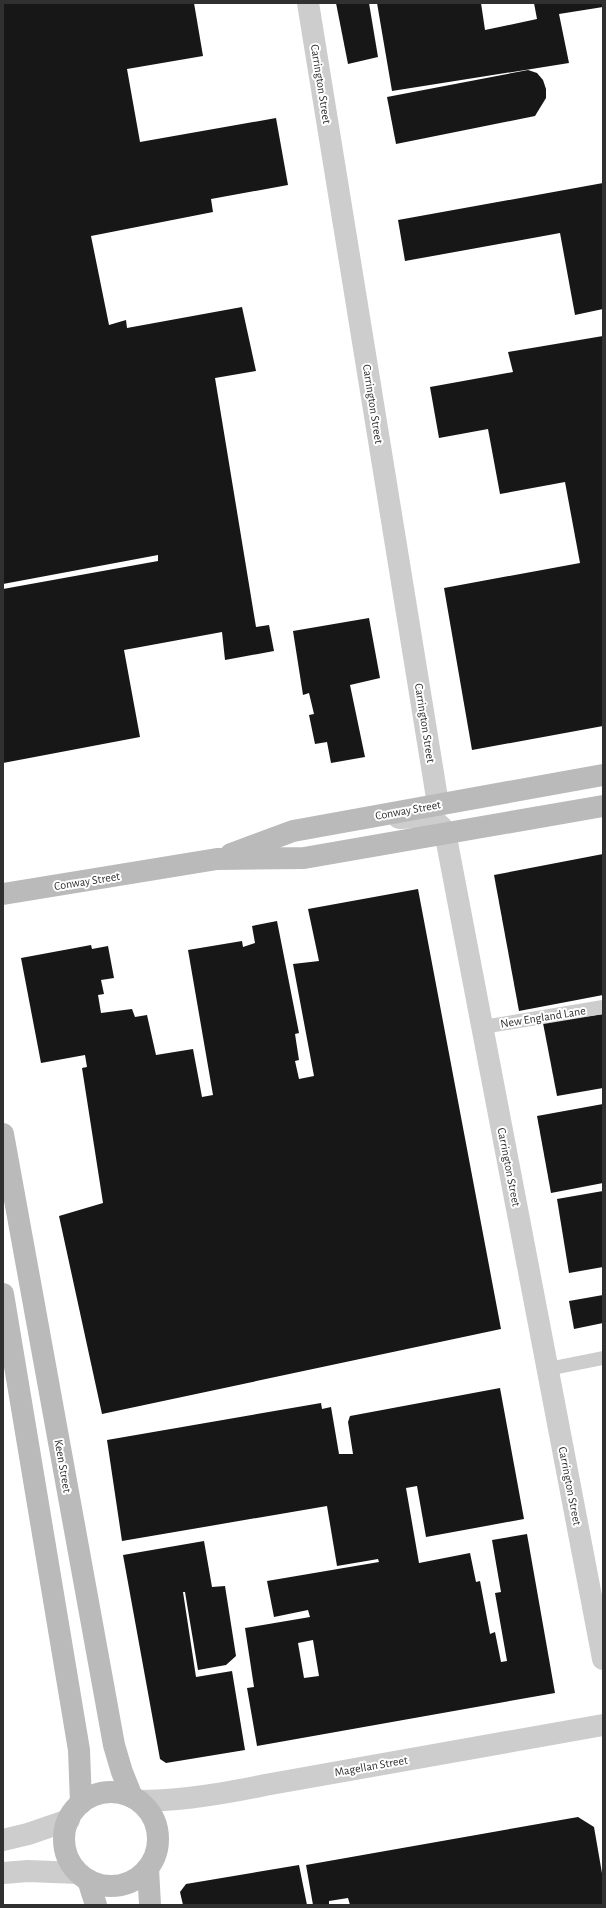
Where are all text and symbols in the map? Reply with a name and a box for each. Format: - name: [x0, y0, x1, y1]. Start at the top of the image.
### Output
- street label: Carrington Street: [309, 43, 333, 125]
- street label: Carrington Street: [361, 363, 385, 445]
- street label: Carrington Street: [413, 682, 437, 764]
- street label: Conway Street: [374, 798, 442, 823]
- street label: Conway Street: [53, 870, 121, 893]
- street label: New England Lane: [499, 1004, 587, 1030]
- street label: Carrington Street: [495, 1126, 523, 1208]
- street label: Keen Street: [52, 1438, 74, 1494]
- street label: Carrington Street: [556, 1445, 584, 1527]
- street label: Magellan Street: [333, 1754, 409, 1778]

